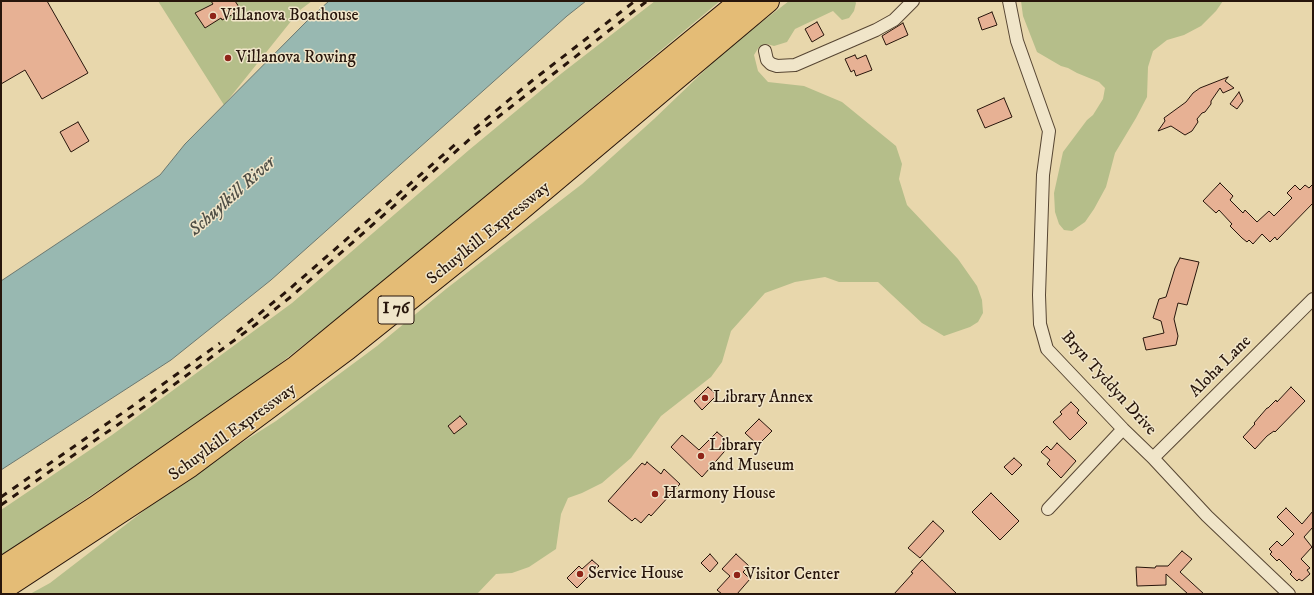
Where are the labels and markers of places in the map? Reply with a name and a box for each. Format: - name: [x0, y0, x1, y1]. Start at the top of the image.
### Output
- place label: Villanova Boathouse: [221, 6, 359, 26]
- marker: Villanova Boathouse: [208, 11, 218, 21]
- place label: Villanova Rowing: [236, 48, 356, 68]
- marker: Villanova Rowing: [223, 53, 233, 63]
- place label: Library Annex: [713, 388, 813, 408]
- marker: Library Annex: [700, 393, 710, 403]
- place label: Library and Museum: [709, 436, 794, 476]
- marker: Library and Museum: [696, 451, 706, 461]
- place label: Harmony House: [663, 484, 775, 504]
- marker: Harmony House: [650, 489, 660, 499]
- place label: Service House: [588, 564, 684, 584]
- place label: Visitor Center: [745, 565, 840, 585]
- marker: Service House: [575, 569, 585, 579]
- marker: Visitor Center: [732, 570, 742, 580]

